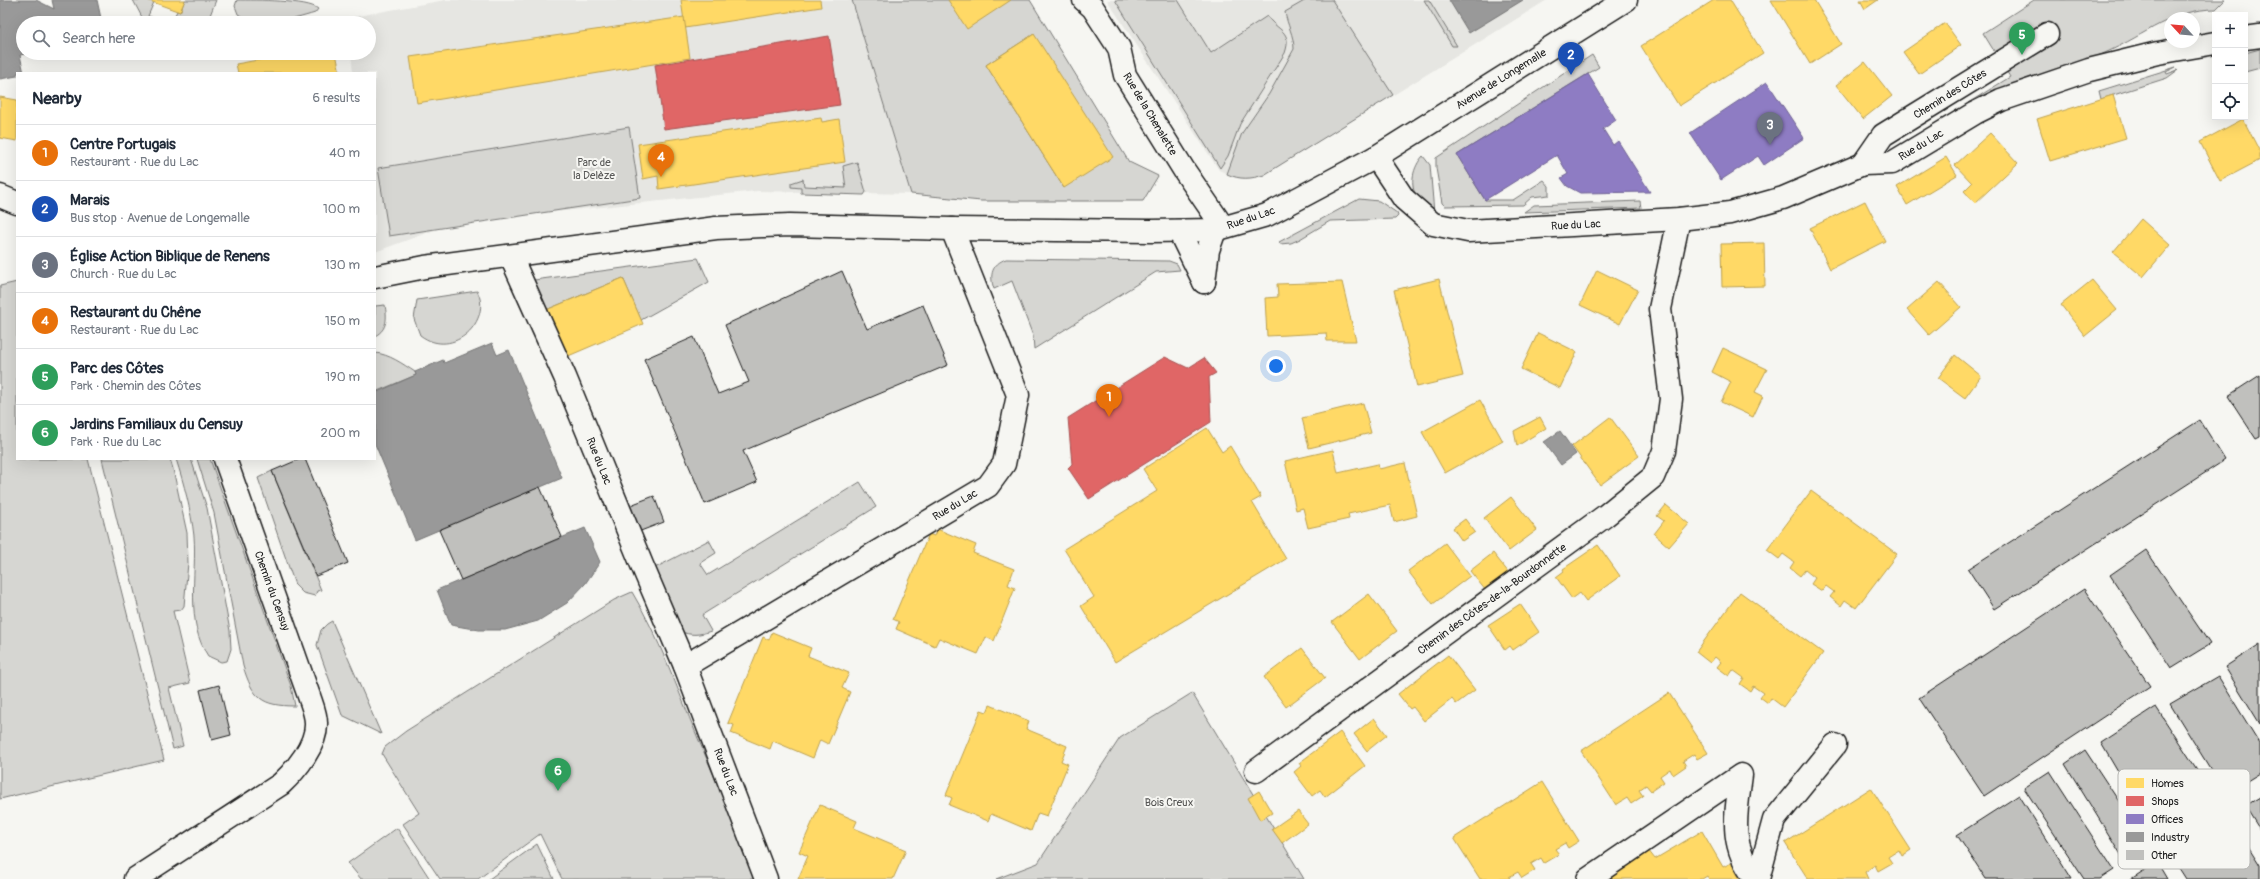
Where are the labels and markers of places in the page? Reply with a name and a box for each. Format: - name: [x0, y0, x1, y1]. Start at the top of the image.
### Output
- pin: 5: [2009, 22, 2035, 55]
- pin: 2: [1558, 42, 1584, 75]
- pin: 3: [1757, 112, 1783, 145]
- pin: 4: [648, 144, 674, 177]
- pin: 1: [1096, 384, 1122, 417]
- pin: 6: [545, 758, 571, 791]

